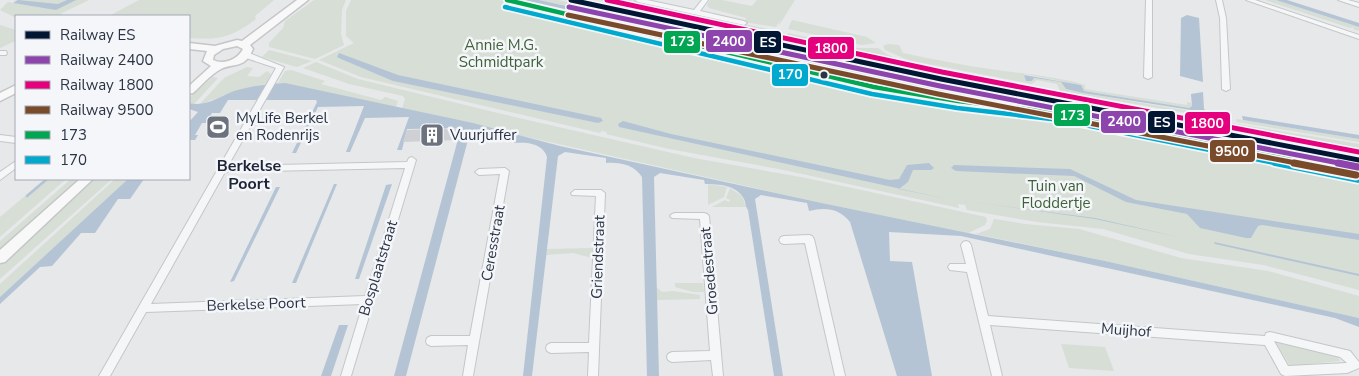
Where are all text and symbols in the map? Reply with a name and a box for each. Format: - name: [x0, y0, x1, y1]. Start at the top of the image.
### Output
- legend: [15, 15, 190, 180]
- text: Railway ES: [60, 25, 135, 45]
- line badge: 2400: [705, 29, 753, 53]
- line badge: 173: [663, 30, 701, 54]
- line badge: ES: [753, 30, 782, 54]
- text: 173: [669, 32, 695, 51]
- text: 2400: [712, 32, 746, 51]
- text: ES: [759, 33, 777, 52]
- park label: Annie M.G. Schmidtpark: [459, 35, 544, 72]
- line badge: 1800: [807, 36, 855, 60]
- text: 1800: [814, 39, 848, 58]
- text: Railway 2400: [60, 50, 154, 70]
- line badge: 170: [771, 63, 809, 87]
- text: 170: [777, 65, 803, 84]
- unlabelled marker: [819, 70, 829, 80]
- text: Railway 1800: [60, 75, 154, 95]
- text: Railway 9500: [60, 100, 154, 120]
- line badge: 173: [1053, 103, 1091, 127]
- text: 173: [1059, 106, 1085, 125]
- place label: MyLife Berkel en Rodenrijs: [236, 108, 329, 145]
- line badge: 2400: [1100, 110, 1147, 134]
- line badge: ES: [1147, 110, 1176, 134]
- line badge: 1800: [1184, 111, 1231, 135]
- text: 2400: [1107, 112, 1141, 131]
- text: ES: [1153, 113, 1171, 132]
- sports icon: MyLife Berkel en Rodenrijs: [205, 114, 231, 140]
- text: 1800: [1190, 114, 1224, 133]
- building icon: Vuurjuffer: [419, 122, 445, 148]
- text: 173: [60, 125, 87, 145]
- place label: Vuurjuffer: [449, 125, 517, 145]
- line badge: 9500: [1209, 139, 1256, 163]
- text: 9500: [1215, 142, 1249, 161]
- text: 170: [60, 150, 87, 170]
- district label: Berkelse Poort: [217, 155, 282, 195]
- park label: Tuin van Floddertje: [1022, 176, 1090, 213]
- street label: Ceresstraat: [476, 203, 510, 283]
- street label: Griendstraat: [587, 214, 609, 299]
- street label: Bosplaatstraat: [354, 217, 402, 318]
- street label: Groedestraat: [695, 226, 723, 316]
- street label: Berkelse Poort: [206, 292, 307, 316]
- street label: Muijhof: [1100, 318, 1153, 342]

